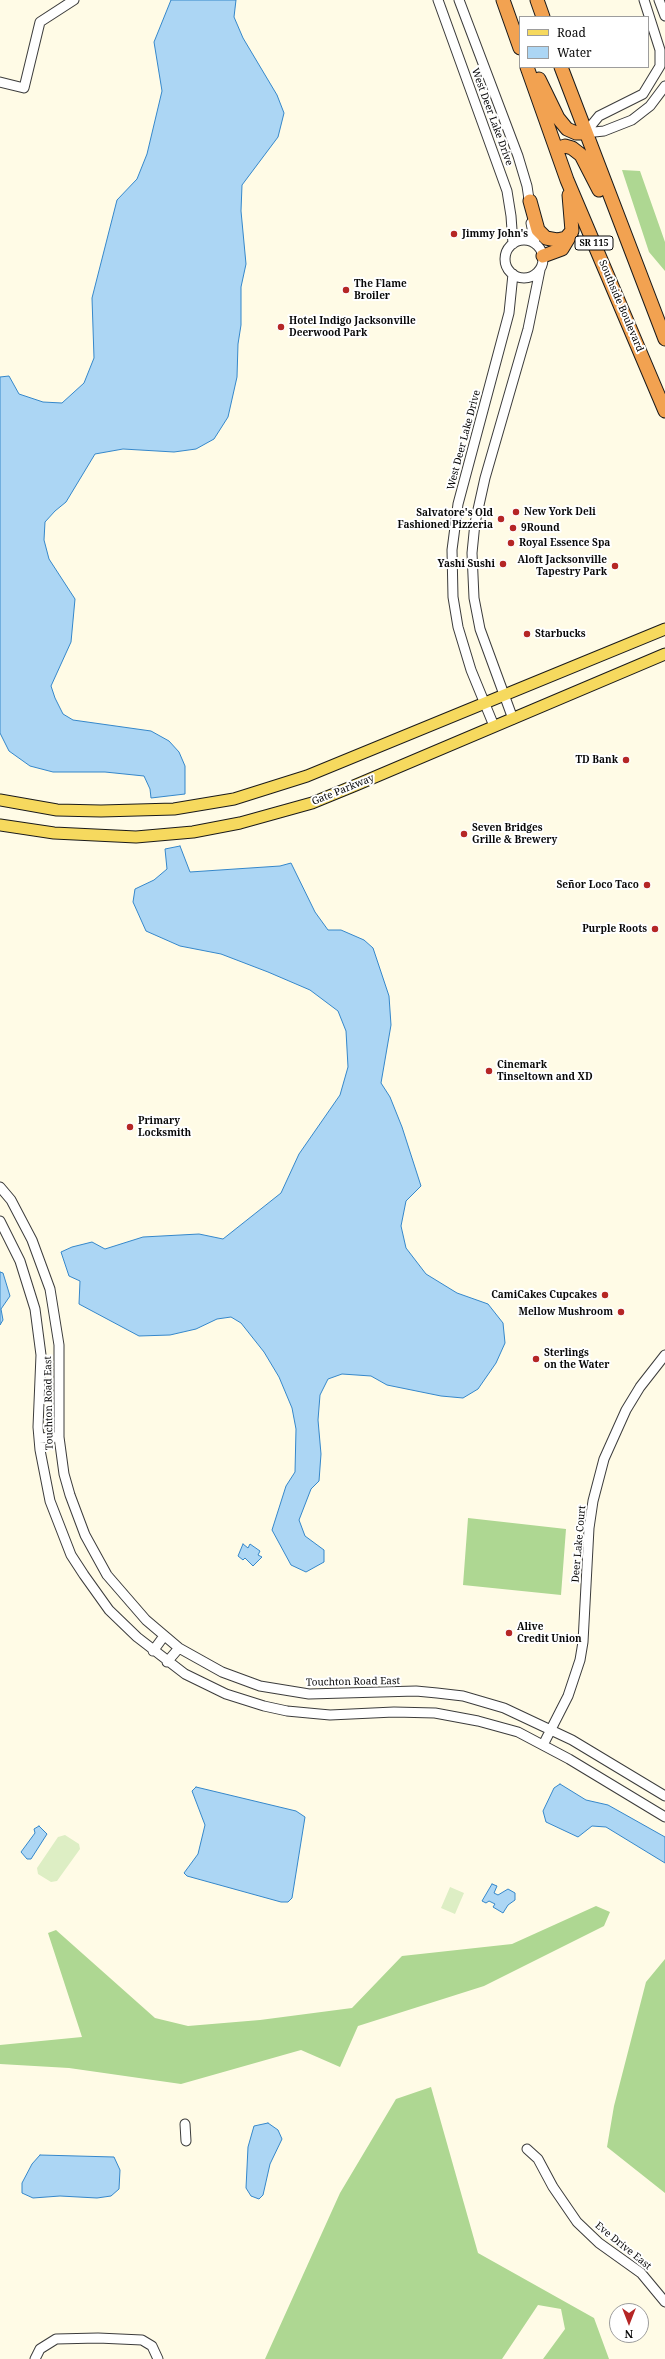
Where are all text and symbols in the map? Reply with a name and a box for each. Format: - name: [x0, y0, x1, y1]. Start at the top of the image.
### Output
- legend: [519, 16, 649, 68]
- text: Road: [557, 24, 586, 41]
- text: Water: [557, 44, 592, 61]
- street label: West Deer Lake Drive: [469, 67, 515, 167]
- place label: Jimmy John's: [462, 228, 528, 240]
- marker: Jimmy John's: [449, 229, 459, 239]
- road number: SR 115: [575, 236, 613, 250]
- street label: Southside Boulevard: [596, 258, 646, 354]
- place label: The Flame Broiler: [354, 278, 407, 302]
- marker: The Flame Broiler: [341, 285, 351, 295]
- place label: Hotel Indigo Jacksonville Deerwood Park: [289, 315, 416, 338]
- marker: Hotel Indigo Jacksonville Deerwood Park: [276, 322, 286, 332]
- street label: West Deer Lake Drive: [445, 389, 483, 491]
- place label: New York Deli: [524, 506, 596, 518]
- place label: Salvatore's Old Fashioned Pizzeria: [398, 507, 493, 530]
- marker: New York Deli: [511, 507, 521, 517]
- marker: Salvatore's Old Fashioned Pizzeria: [496, 514, 506, 524]
- place label: 9Round: [521, 522, 560, 534]
- marker: 9Round: [508, 523, 518, 533]
- place label: Royal Essence Spa: [519, 537, 610, 549]
- marker: Royal Essence Spa: [506, 538, 516, 548]
- place label: Aloft Jacksonville Tapestry Park: [518, 554, 607, 578]
- place label: Yashi Sushi: [438, 558, 495, 570]
- marker: Yashi Sushi: [498, 559, 508, 569]
- marker: Aloft Jacksonville Tapestry Park: [610, 561, 620, 571]
- place label: Starbucks: [535, 628, 586, 640]
- marker: Starbucks: [522, 629, 532, 639]
- place label: TD Bank: [575, 754, 618, 766]
- marker: TD Bank: [621, 755, 631, 765]
- street label: Gate Parkway: [310, 772, 376, 808]
- place label: Seven Bridges Grille & Brewery: [472, 822, 557, 846]
- marker: Seven Bridges Grille & Brewery: [459, 829, 469, 839]
- place label: Señor Loco Taco: [557, 879, 639, 891]
- marker: Señor Loco Taco: [642, 880, 652, 890]
- place label: Purple Roots: [582, 923, 647, 935]
- marker: Purple Roots: [650, 924, 660, 934]
- place label: Cinemark Tinseltown and XD: [497, 1059, 593, 1082]
- marker: Cinemark Tinseltown and XD: [484, 1066, 494, 1076]
- place label: Primary Locksmith: [138, 1115, 191, 1138]
- marker: Primary Locksmith: [125, 1122, 135, 1132]
- place label: CamiCakes Cupcakes: [491, 1289, 597, 1301]
- marker: CamiCakes Cupcakes: [600, 1290, 610, 1300]
- place label: Mellow Mushroom: [518, 1306, 613, 1318]
- marker: Mellow Mushroom: [616, 1307, 626, 1317]
- place label: Sterlings on the Water: [544, 1347, 609, 1370]
- marker: Sterlings on the Water: [531, 1354, 541, 1364]
- street label: Touchton Road East: [42, 1356, 56, 1450]
- street label: Deer Lake Court: [570, 1505, 588, 1583]
- place label: Alive Credit Union: [517, 1621, 582, 1644]
- marker: Alive Credit Union: [504, 1628, 514, 1638]
- street label: Touchton Road East: [306, 1675, 400, 1689]
- street label: Eve Drive East: [592, 2220, 654, 2272]
- north arrow: [609, 2303, 649, 2343]
- text: N: [625, 2327, 633, 2342]

